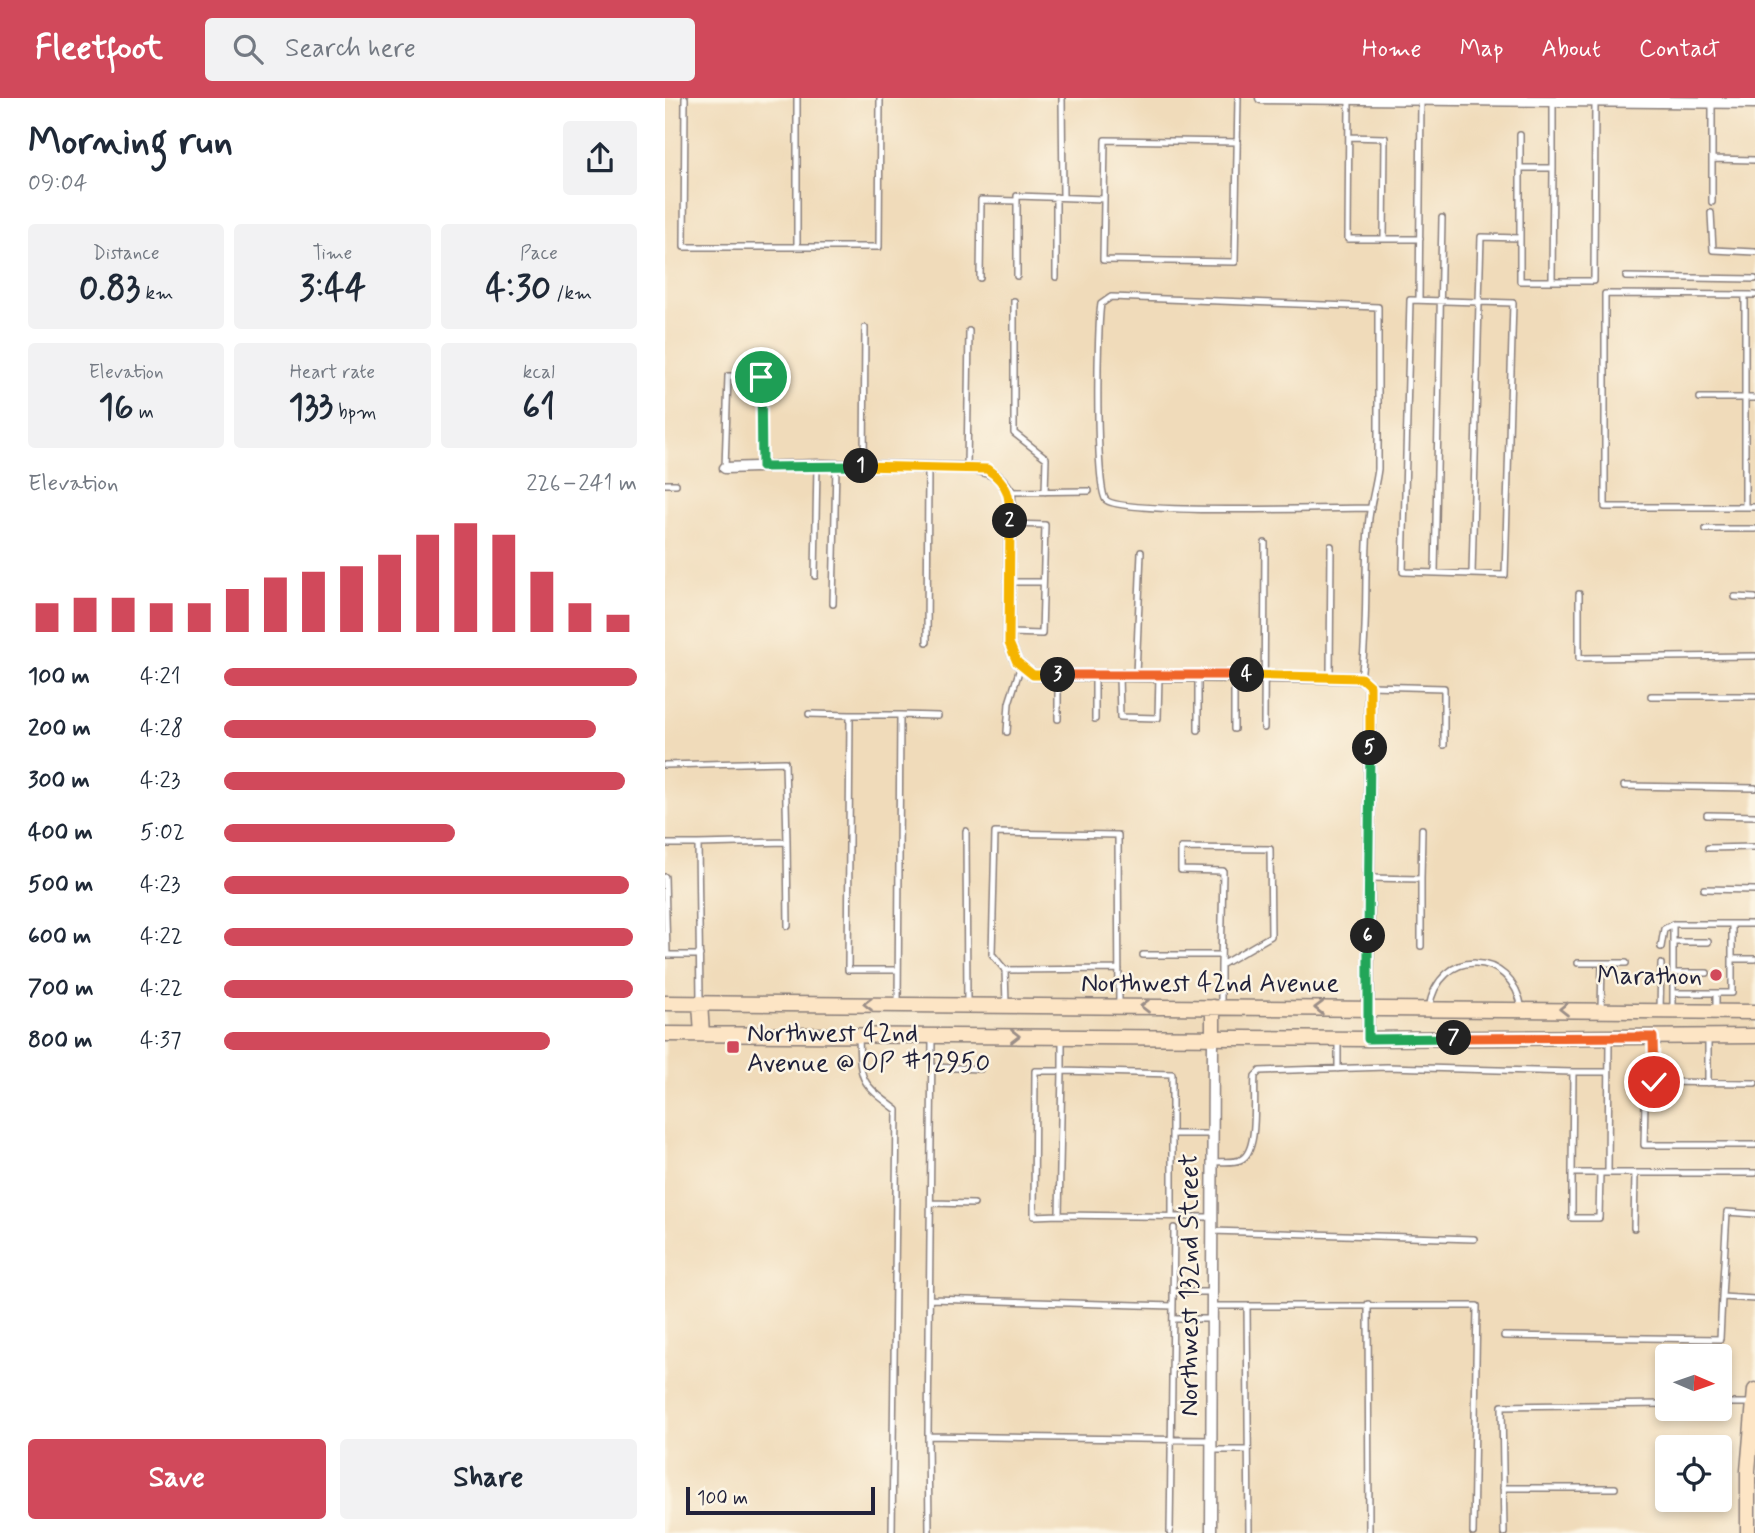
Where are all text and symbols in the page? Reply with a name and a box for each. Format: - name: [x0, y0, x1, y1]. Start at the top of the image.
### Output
- search box: [205, 18, 695, 81]
- text: Fleetfoot: [35, 27, 163, 71]
- icon: search: [229, 30, 267, 68]
- text: Search here: [285, 32, 416, 66]
- text: Home: [1362, 34, 1422, 65]
- text: Map: [1460, 34, 1504, 65]
- text: About: [1542, 34, 1601, 65]
- text: Contact: [1639, 34, 1720, 65]
- text: Morning run: [28, 118, 233, 167]
- button: share: [563, 121, 637, 195]
- text: 09:04: [28, 169, 88, 199]
- text: Distance: [93, 241, 160, 266]
- text: Time: [313, 241, 352, 266]
- text: Pace: [520, 241, 558, 266]
- text: 0.83: [79, 266, 140, 312]
- text: 3:44: [299, 266, 366, 312]
- text: 4:30: [485, 266, 551, 312]
- text: km: [140, 281, 173, 306]
- text: /km: [551, 281, 592, 306]
- pin: [731, 347, 791, 407]
- icon: arrive: [742, 358, 780, 396]
- text: Elevation: [89, 360, 164, 385]
- text: Heart rate: [290, 360, 375, 385]
- text: kcal: [523, 360, 555, 385]
- text: 16: [99, 385, 134, 431]
- text: 133: [288, 385, 333, 431]
- text: 61: [522, 385, 555, 431]
- text: m: [134, 400, 154, 425]
- text: bpm: [333, 400, 377, 425]
- pin: 1: [843, 448, 879, 484]
- text: 1: [856, 453, 865, 478]
- text: Elevation: [28, 469, 119, 499]
- text: 226–241 m: [526, 469, 637, 499]
- pin: 2: [993, 504, 1027, 538]
- text: 2: [1005, 508, 1014, 533]
- pin: 3: [1041, 658, 1075, 692]
- pin: 4: [1229, 658, 1265, 692]
- text: 100 m: [28, 662, 90, 692]
- text: 4:21: [140, 662, 181, 692]
- text: 3: [1053, 662, 1062, 687]
- text: 4: [1241, 662, 1252, 687]
- text: 200 m: [28, 714, 91, 744]
- text: 4:28: [140, 714, 183, 744]
- pin: 5: [1353, 730, 1387, 766]
- text: 5: [1364, 735, 1375, 760]
- text: 300 m: [28, 766, 90, 796]
- text: 4:23: [140, 766, 181, 796]
- text: 400 m: [28, 818, 93, 848]
- text: 5:02: [140, 818, 185, 848]
- text: 500 m: [28, 870, 93, 900]
- text: 4:23: [140, 870, 181, 900]
- pin: 6: [1351, 918, 1385, 954]
- text: 600 m: [28, 922, 91, 952]
- text: 4:22: [140, 922, 183, 952]
- text: 6: [1363, 923, 1372, 948]
- place label: Marathon: [1597, 960, 1702, 994]
- street label: Northwest 42nd Avenue: [1081, 967, 1339, 1001]
- marker: Marathon: [1708, 967, 1724, 983]
- text: 700 m: [28, 974, 93, 1004]
- text: 4:22: [140, 974, 183, 1004]
- one-way arrow: [862, 997, 873, 1012]
- one-way arrow: [1139, 998, 1149, 1014]
- one-way arrow: [1313, 1000, 1324, 1016]
- one-way arrow: [1559, 1001, 1569, 1017]
- place label: Northwest 42nd Avenue @ OP #12950: [747, 1017, 990, 1081]
- pin: 7: [1437, 1020, 1471, 1056]
- text: 7: [1448, 1025, 1459, 1050]
- text: 800 m: [28, 1026, 92, 1056]
- text: 4:37: [140, 1026, 182, 1056]
- one-way arrow: [1010, 1029, 1021, 1044]
- marker: Northwest 42nd Avenue @ OP #12950: [725, 1039, 741, 1055]
- pin: [1624, 1052, 1684, 1112]
- icon: check: [1635, 1063, 1673, 1101]
- street label: Northwest 132nd Street: [1173, 1153, 1207, 1417]
- north arrow: [1655, 1344, 1733, 1421]
- map controls: [1655, 1344, 1732, 1512]
- button: locate: [1655, 1435, 1732, 1512]
- button: Save: [28, 1439, 326, 1519]
- button: Share: [340, 1439, 637, 1519]
- scale bar: [686, 1484, 875, 1516]
- text: 100 m: [697, 1486, 748, 1511]

